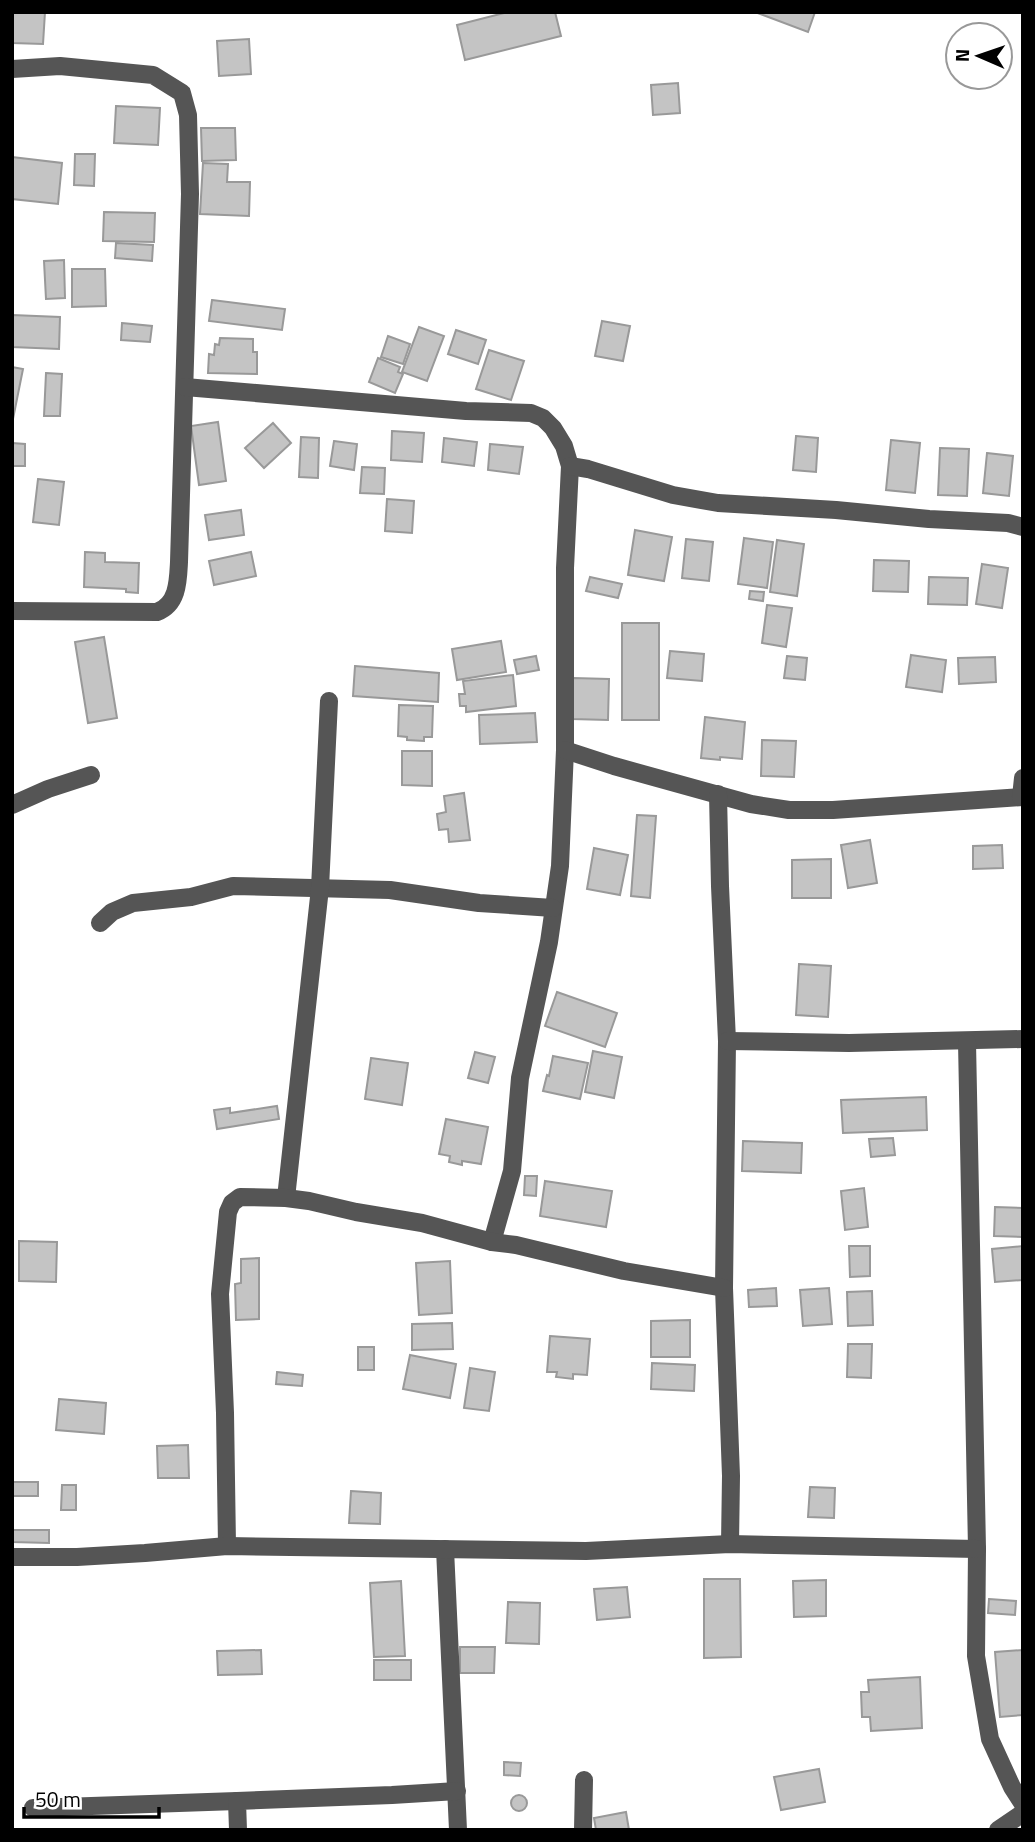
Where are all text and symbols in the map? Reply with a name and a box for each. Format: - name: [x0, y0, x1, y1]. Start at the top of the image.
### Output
- north arrow: [944, 21, 1014, 91]
- text: N: [947, 48, 976, 62]
- scale bar: [24, 1776, 159, 1820]
- text: 50 m: [35, 1783, 81, 1815]

